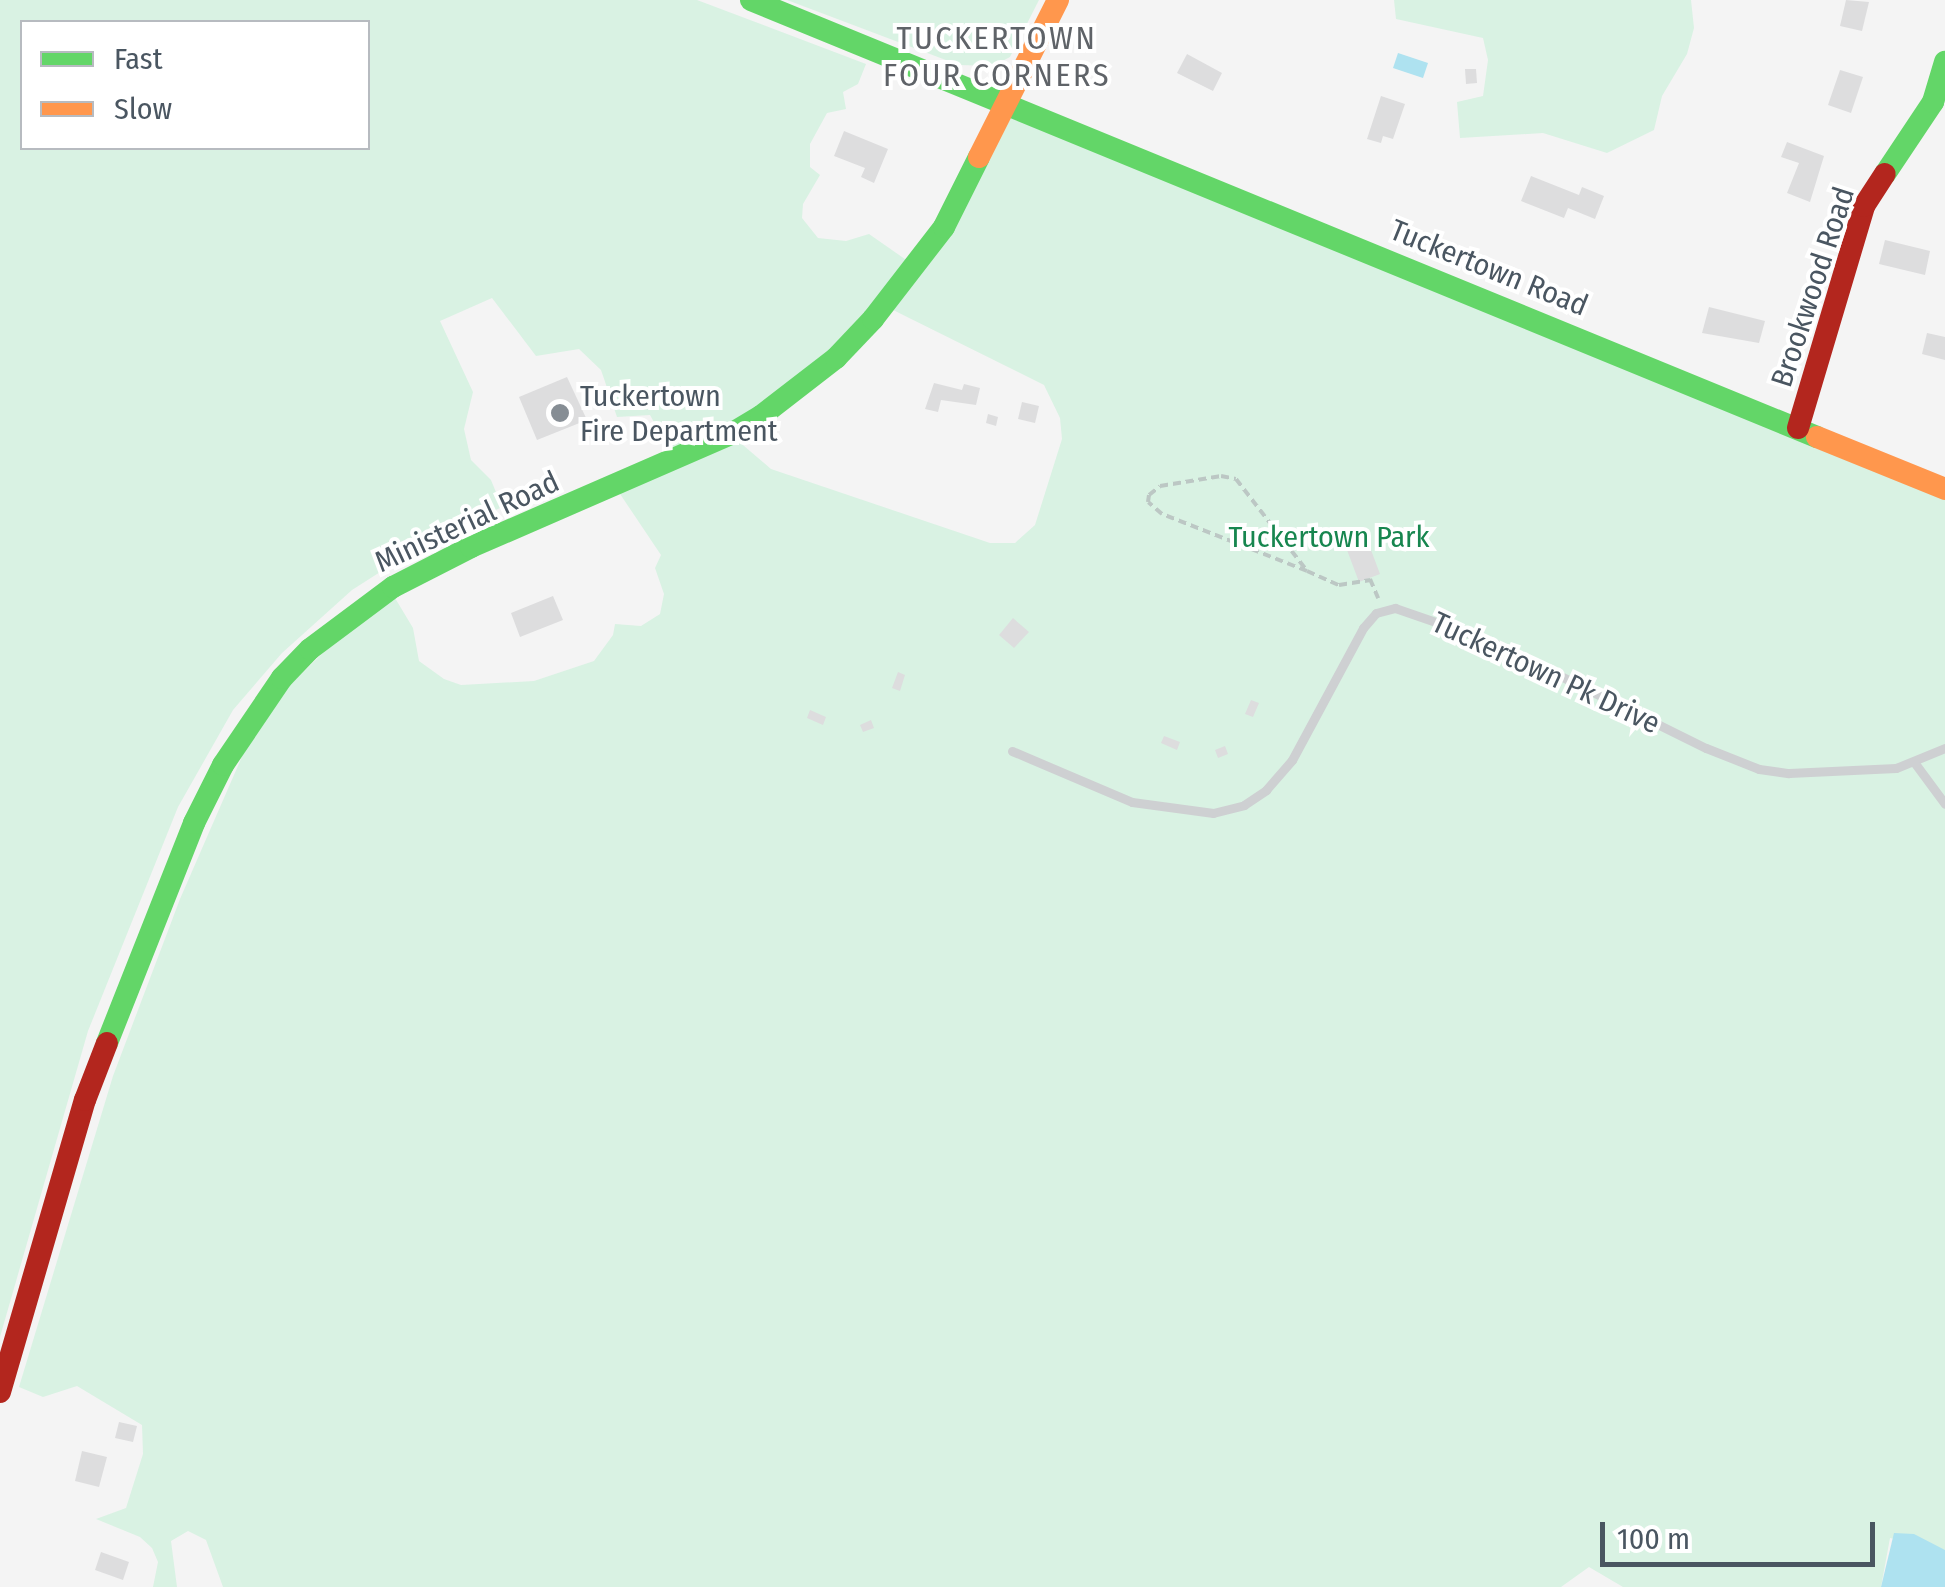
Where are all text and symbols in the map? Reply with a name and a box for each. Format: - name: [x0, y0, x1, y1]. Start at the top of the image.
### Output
- legend: [20, 20, 370, 150]
- district label: TUCKERTOWN FOUR CORNERS: [883, 20, 1111, 95]
- text: Fast: [114, 41, 162, 77]
- text: Slow: [114, 91, 172, 127]
- street label: Brookwood Road: [1764, 182, 1862, 392]
- street label: Tuckertown Road: [1385, 212, 1593, 324]
- place label: Tuckertown Fire Department: [580, 378, 778, 448]
- marker: Tuckertown Fire Department: [549, 402, 571, 424]
- street label: Ministerial Road: [369, 464, 565, 580]
- park label: Tuckertown Park: [1228, 519, 1430, 555]
- street label: Tuckertown Pk Drive: [1426, 604, 1666, 742]
- scale bar: [1605, 1502, 1880, 1564]
- text: 100 m: [1617, 1521, 1690, 1557]

